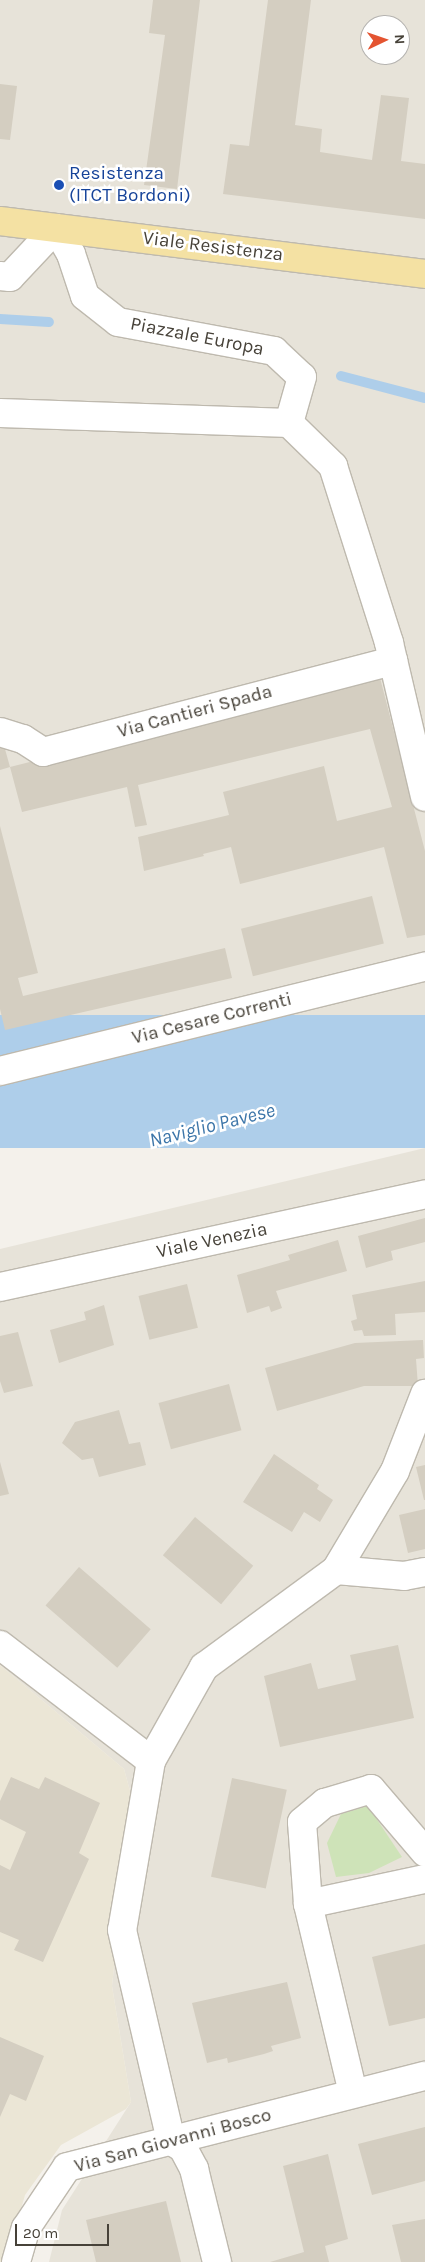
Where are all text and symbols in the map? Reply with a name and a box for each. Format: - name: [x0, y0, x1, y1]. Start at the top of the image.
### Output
- north arrow: [360, 15, 410, 65]
- text: N: [391, 34, 408, 45]
- place label: Resistenza (ITCT Bordoni): [69, 163, 191, 207]
- marker: Resistenza (ITCT Bordoni): [53, 179, 65, 191]
- street label: Viale Resistenza: [142, 227, 284, 267]
- street label: Piazzale Europa: [128, 313, 266, 361]
- street label: Via Cantieri Spada: [115, 680, 275, 744]
- street label: Via Cesare Correnti: [130, 988, 294, 1050]
- water label: Naviglio Pavese: [147, 1098, 277, 1152]
- street label: Viale Venezia: [155, 1218, 269, 1264]
- street label: Via San Giovanni Bosco: [72, 2104, 274, 2178]
- scale bar: [18, 2214, 111, 2246]
- text: 20 m: [23, 2224, 58, 2242]

